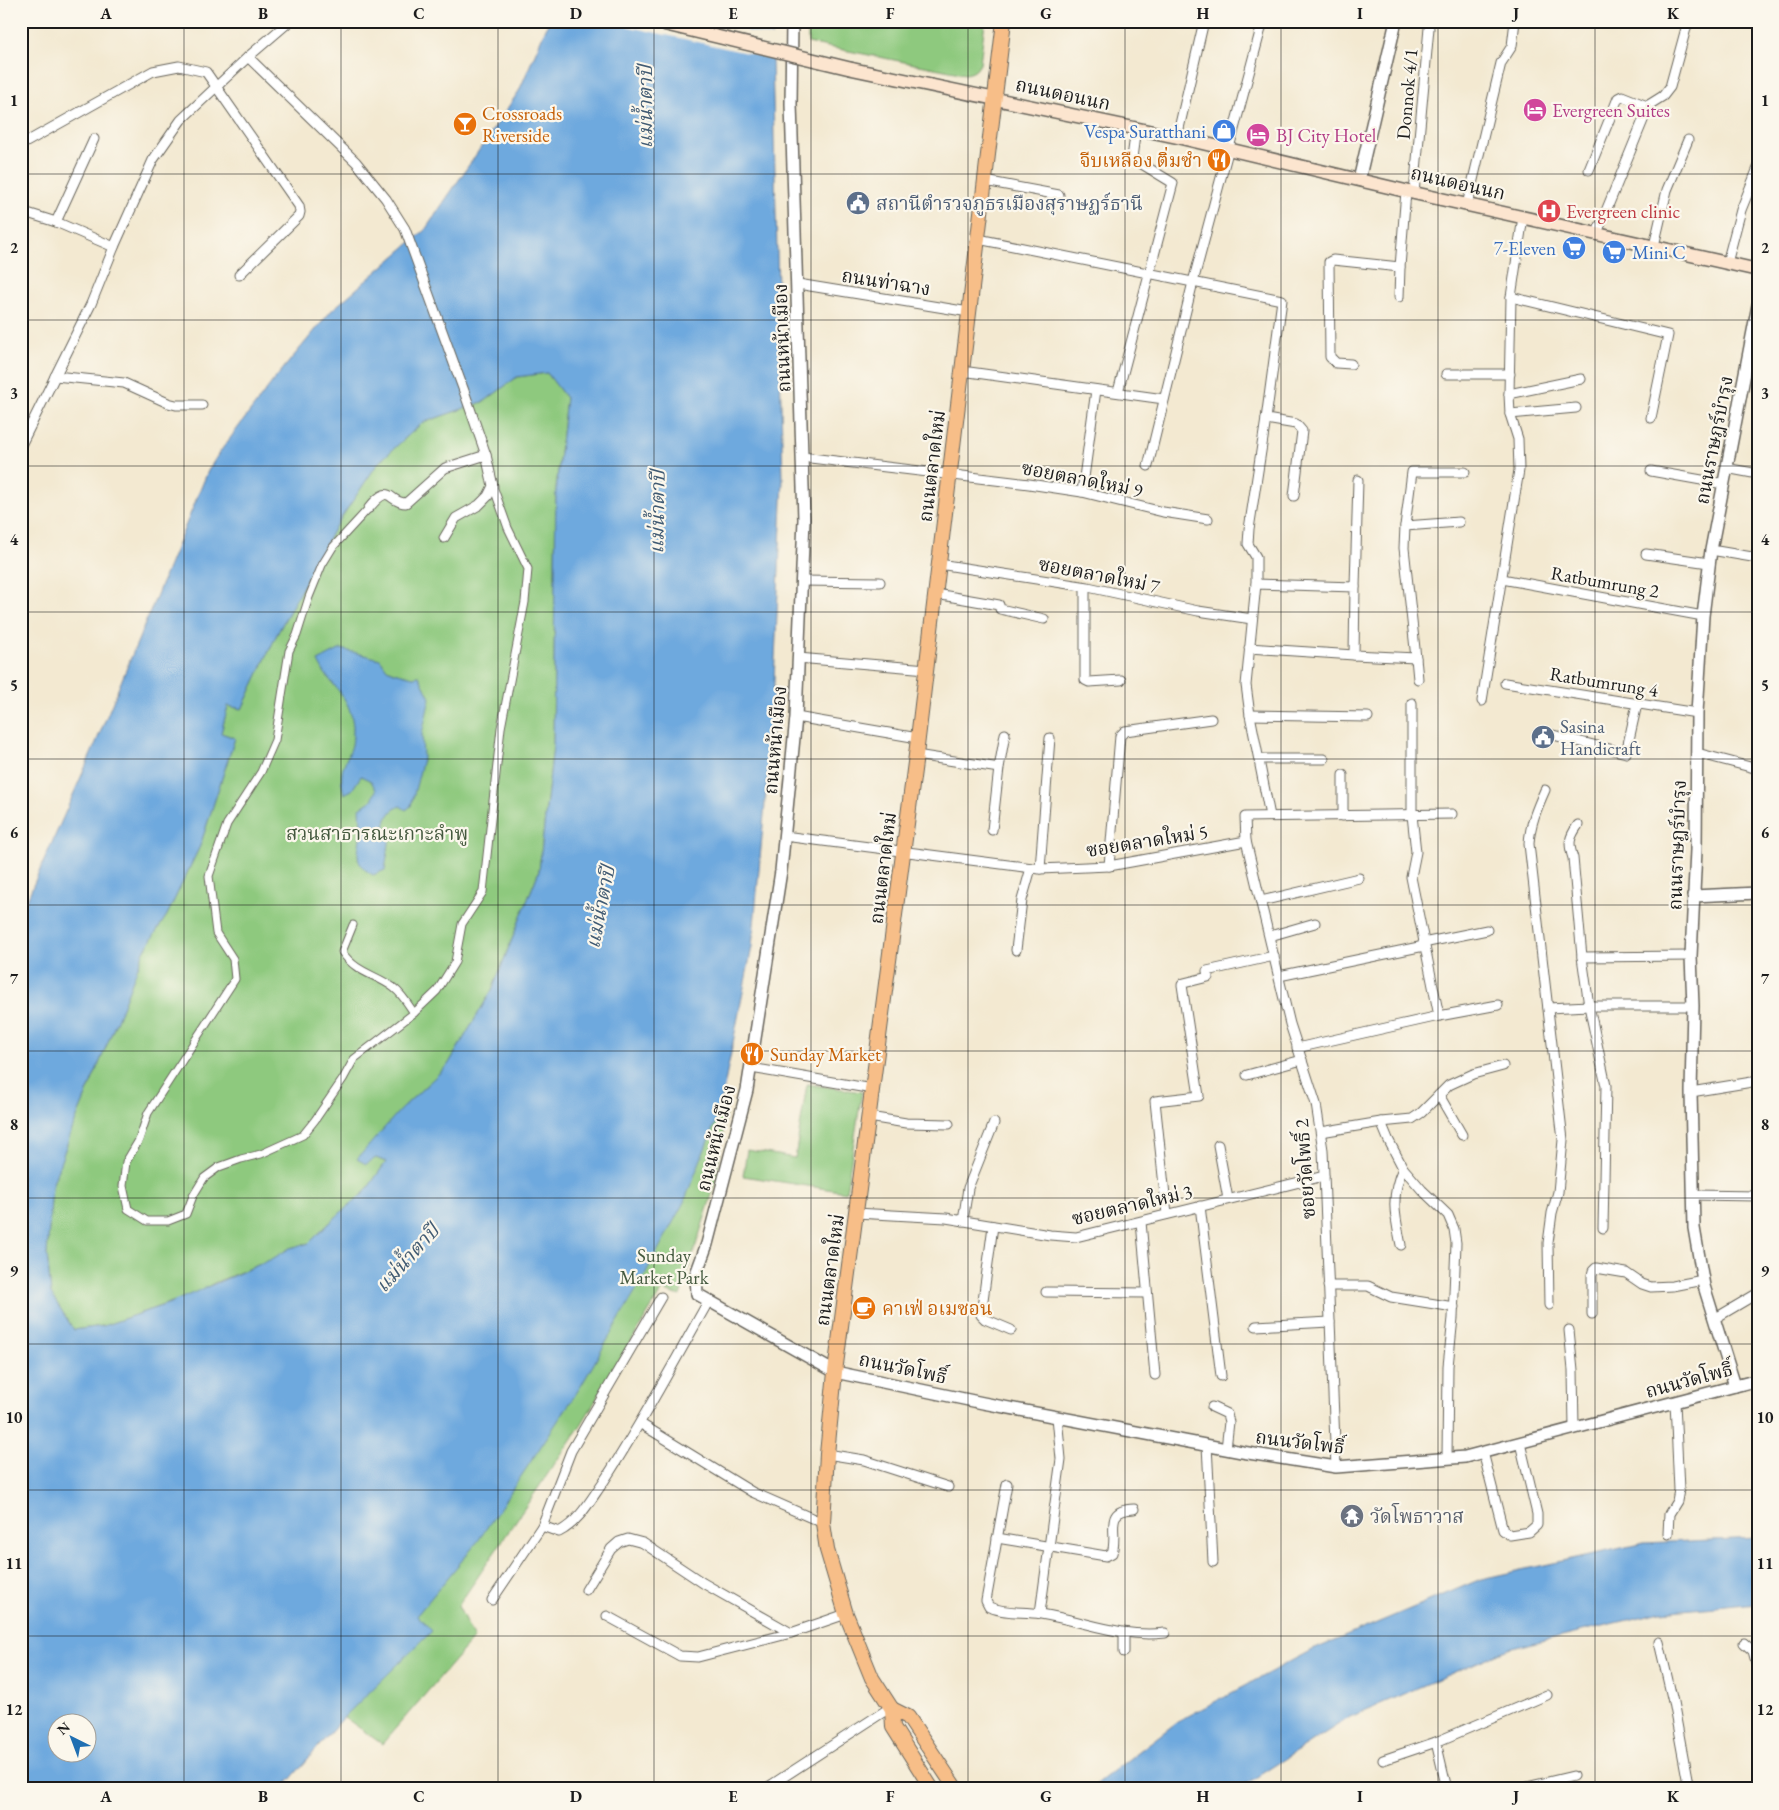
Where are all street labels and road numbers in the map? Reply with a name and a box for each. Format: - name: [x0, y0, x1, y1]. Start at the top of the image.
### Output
- street label: Donnok 4/1: [1391, 47, 1423, 141]
- street label: ถนนดอนนก: [1013, 72, 1113, 116]
- street label: ถนนดอนนก: [1408, 160, 1508, 206]
- street label: ถนนท่าฉาง: [840, 263, 932, 301]
- street label: ถนนหน้าเมือง: [768, 283, 796, 393]
- street label: ถนนราษฎร์บำรุง: [1689, 374, 1739, 506]
- street label: ถนนตลาดใหม่: [912, 408, 951, 524]
- street label: ซอยตลาดใหม่ 9: [1019, 454, 1145, 503]
- street label: ซอยตลาดใหม่ 7: [1036, 550, 1163, 599]
- street label: Ratbumrung 2: [1549, 560, 1661, 604]
- street label: Ratbumrung 4: [1548, 661, 1661, 703]
- street label: ถนนหน้าเมือง: [758, 685, 792, 795]
- street label: ถนนราษฎร์บำรุง: [1662, 779, 1692, 911]
- street label: ถนนตลาดใหม่: [863, 810, 902, 926]
- street label: ซอยตลาดใหม่ 5: [1084, 818, 1210, 863]
- street label: ถนนหน้าเมือง: [691, 1082, 741, 1194]
- street label: ซอยวัดโพธิ์ 2: [1287, 1118, 1321, 1220]
- street label: ซอยตลาดใหม่ 3: [1069, 1178, 1195, 1231]
- street label: ถนนตลาดใหม่: [809, 1212, 850, 1328]
- street label: ถนนวัดโพธิ์: [857, 1344, 952, 1390]
- street label: ถนนวัดโพธิ์: [1642, 1354, 1737, 1404]
- street label: ถนนวัดโพธิ์: [1254, 1422, 1348, 1460]

